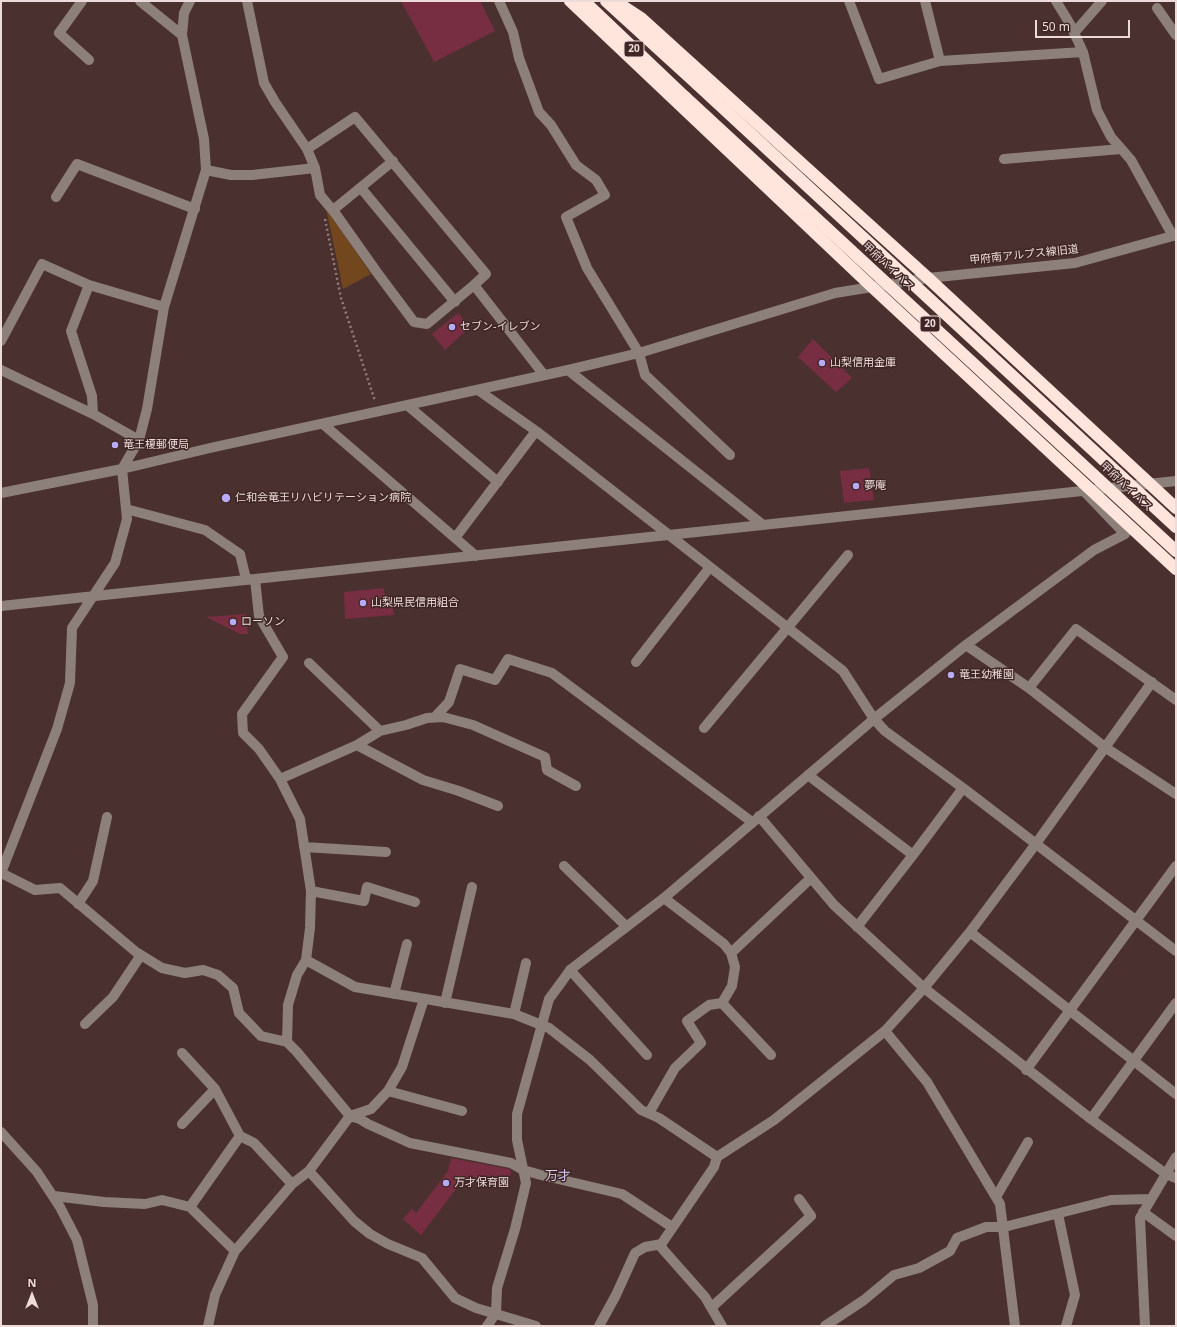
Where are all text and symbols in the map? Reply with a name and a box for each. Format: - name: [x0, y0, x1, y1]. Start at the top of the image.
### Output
- scale bar: [1037, 12, 1132, 38]
- text: 50 m: [1042, 18, 1070, 35]
- road number: 20: [624, 41, 644, 57]
- street label: 甲府バイパス: [859, 240, 917, 294]
- street label: 甲府南アルプス線旧道: [969, 243, 1079, 267]
- road number: 20: [920, 316, 940, 332]
- place label: セブン-イレブン: [460, 320, 541, 334]
- marker: セブン-イレブン: [447, 322, 457, 332]
- place label: 山梨信用金庫: [830, 356, 896, 370]
- marker: 山梨信用金庫: [817, 358, 827, 368]
- place label: 竜王榎郵便局: [123, 438, 189, 452]
- marker: 竜王榎郵便局: [110, 440, 120, 450]
- street label: 甲府バイパス: [1097, 460, 1155, 514]
- place label: 夢庵: [864, 479, 886, 493]
- marker: 夢庵: [851, 481, 861, 491]
- place label: 仁和会竜王リハビリテーション病院: [235, 491, 411, 505]
- marker: 仁和会竜王リハビリテーション病院: [220, 492, 232, 504]
- place label: 山梨県民信用組合: [371, 596, 459, 610]
- marker: 山梨県民信用組合: [358, 598, 368, 608]
- place label: ローソン: [241, 615, 285, 629]
- marker: ローソン: [228, 617, 238, 627]
- place label: 竜王幼稚園: [959, 668, 1014, 682]
- marker: 竜王幼稚園: [946, 670, 956, 680]
- district label: 万才: [545, 1168, 571, 1184]
- place label: 万才保育園: [454, 1176, 509, 1190]
- marker: 万才保育園: [441, 1178, 451, 1188]
- north arrow: [12, 1275, 52, 1315]
- text: N: [28, 1275, 36, 1290]

